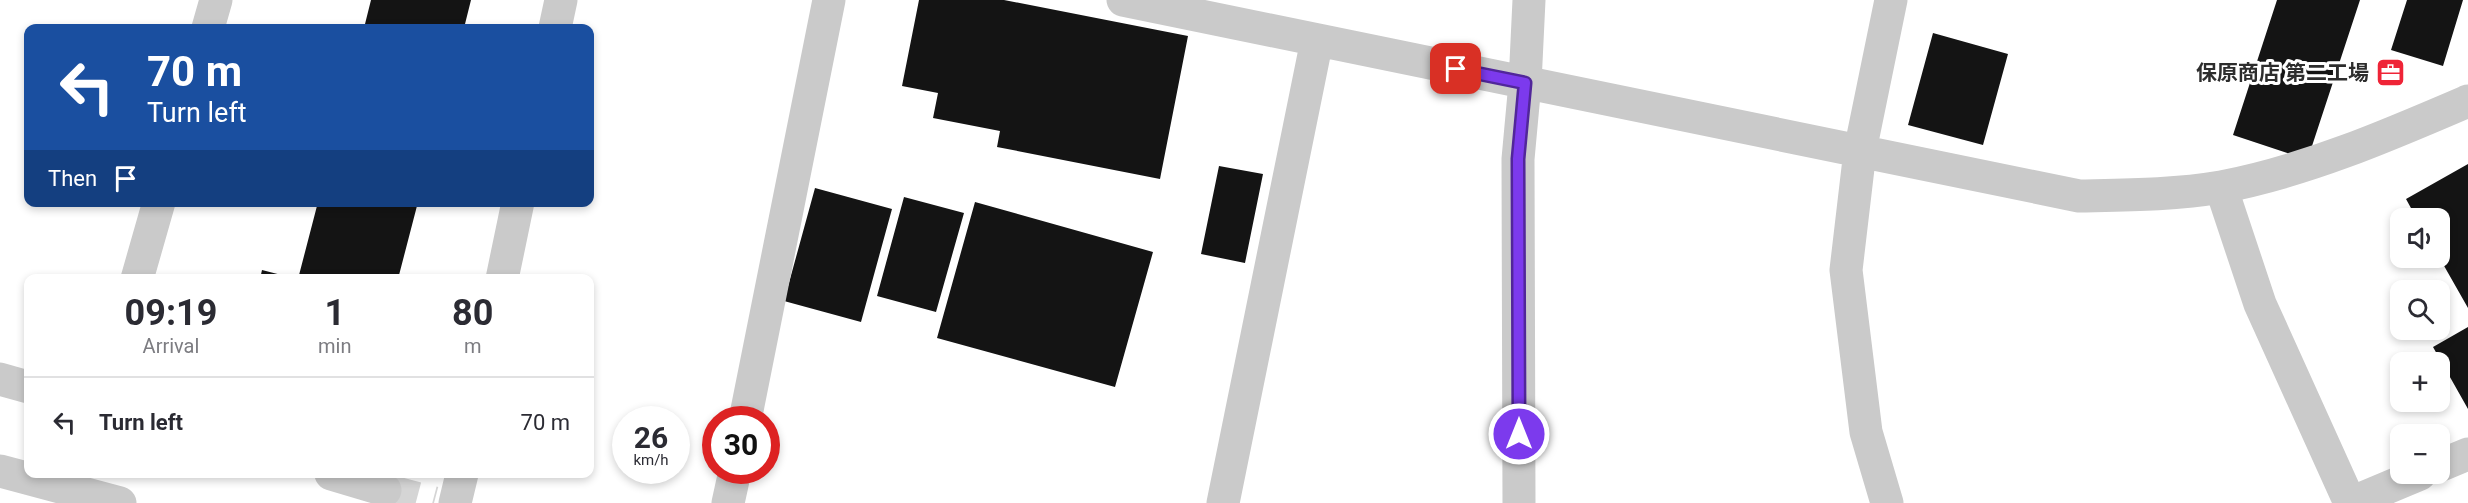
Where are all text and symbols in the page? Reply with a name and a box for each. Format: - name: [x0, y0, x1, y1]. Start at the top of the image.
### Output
- pin: [1430, 43, 1481, 94]
- text: 70 m: [147, 47, 242, 96]
- icon: left: [48, 48, 126, 126]
- icon: arrive: [1439, 52, 1472, 85]
- office icon: 保原商店 第二工場: [2374, 57, 2406, 89]
- place label: 保原商店 第二工場: [2196, 61, 2369, 85]
- text: Turn left: [147, 97, 247, 129]
- icon: arrive: [109, 162, 142, 195]
- text: Then: [48, 166, 97, 191]
- map controls: [2390, 208, 2450, 484]
- button: sound: [2390, 208, 2450, 268]
- button: search: [2390, 280, 2450, 340]
- text: 09:19: [125, 292, 217, 334]
- text: 1: [324, 292, 345, 334]
- text: 80: [452, 292, 493, 334]
- text: Arrival: [143, 334, 199, 358]
- text: min: [318, 334, 351, 358]
- text: m: [464, 334, 481, 358]
- button: +: [2390, 352, 2450, 412]
- position arrow: [1487, 402, 1551, 466]
- icon: left: [48, 406, 81, 439]
- speed limit sign: 30: [702, 406, 780, 484]
- text: Turn left: [99, 410, 183, 435]
- text: 70 m: [521, 410, 570, 435]
- text: 26: [634, 420, 668, 455]
- button: −: [2390, 424, 2450, 484]
- text: km/h: [633, 451, 669, 469]

